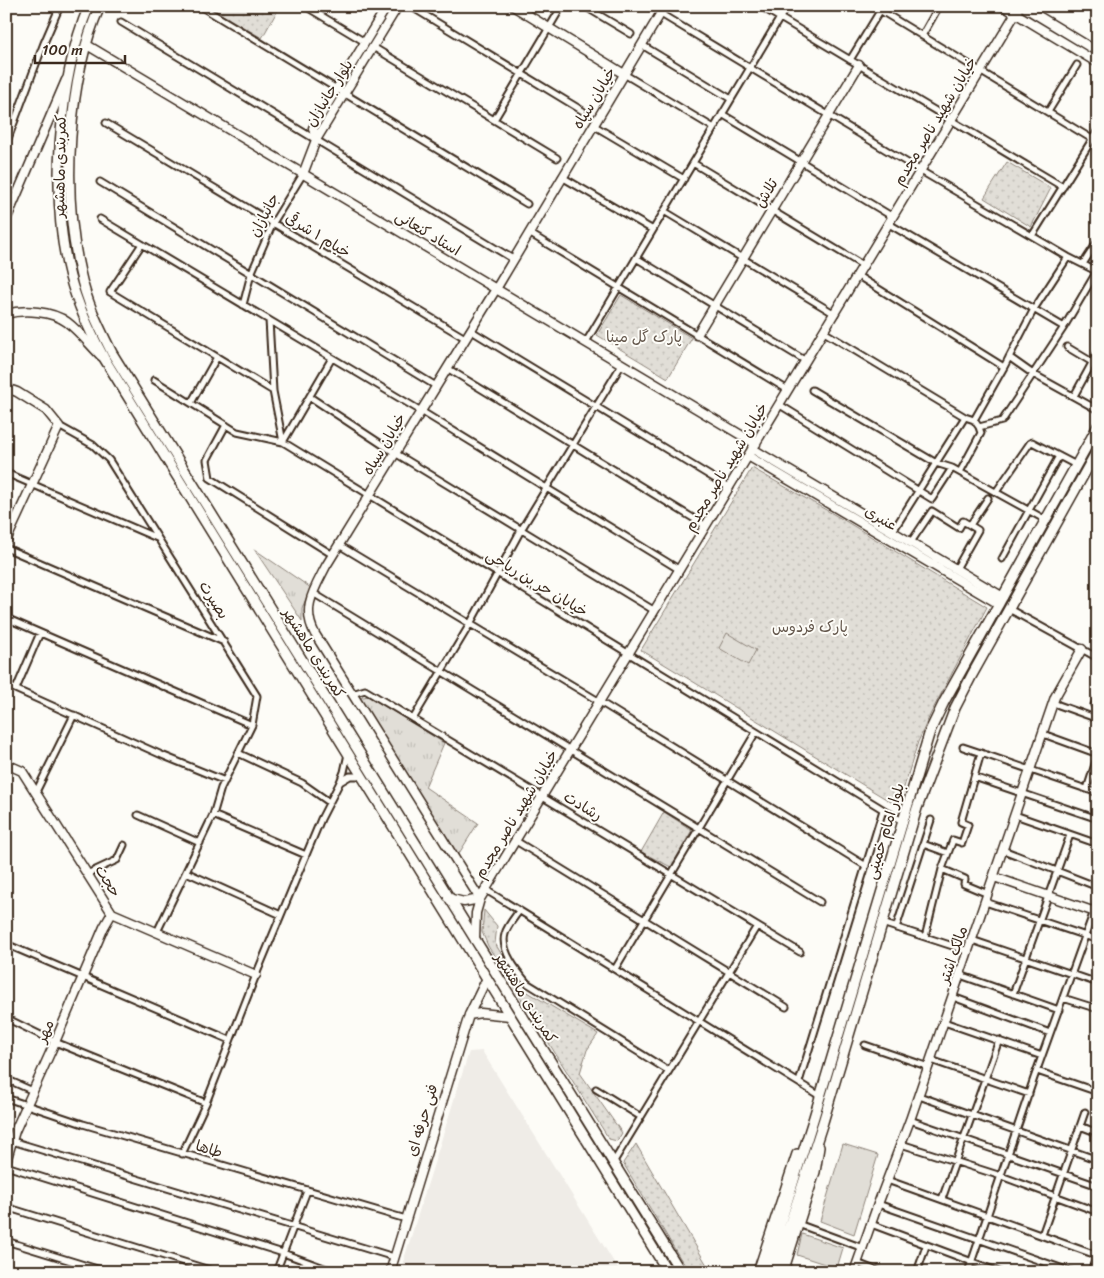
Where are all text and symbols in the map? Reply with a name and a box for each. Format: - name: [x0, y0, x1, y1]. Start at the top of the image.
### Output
- scale bar: [35, 32, 125, 64]
- text: 100 m: [42, 37, 83, 63]
- street label: خیابان شهید ناصر مجدم: [886, 51, 984, 191]
- street label: بلوار جانبازان: [298, 54, 360, 132]
- street label: خیابان سپاه: [565, 62, 623, 134]
- street label: کمربندی ماهشهر: [46, 114, 74, 220]
- street label: تلاش: [747, 173, 785, 213]
- street label: جانبازان: [242, 188, 286, 242]
- street label: استاد کنعانی: [390, 203, 466, 263]
- street label: خیام ۱ شرقی: [280, 205, 356, 265]
- park label: پارک گل مینا: [606, 324, 682, 350]
- street label: خیابان شهید ناصر مجدم: [677, 397, 775, 537]
- street label: خیابان سپاه: [355, 408, 413, 480]
- street label: عنبری: [860, 498, 902, 538]
- street label: خیابان حر بن ریاحی: [481, 542, 593, 624]
- street label: بصیرت: [192, 575, 236, 625]
- street label: کمربندی ماهشهر: [275, 601, 352, 704]
- park label: پارک فردوس: [772, 614, 848, 640]
- street label: خیابان شهید ناصر مجدم: [467, 744, 565, 884]
- street label: بلوار امام خمینی: [858, 780, 912, 882]
- street label: رشادت: [558, 784, 608, 828]
- street label: حجت: [88, 860, 128, 902]
- street label: مالک اشتر: [930, 922, 975, 990]
- street label: کمربندی ماهشهر: [487, 946, 564, 1049]
- street label: مهر: [28, 1015, 61, 1048]
- street label: فنی حرفه ای: [399, 1080, 445, 1160]
- street label: طاها: [192, 1133, 226, 1165]

